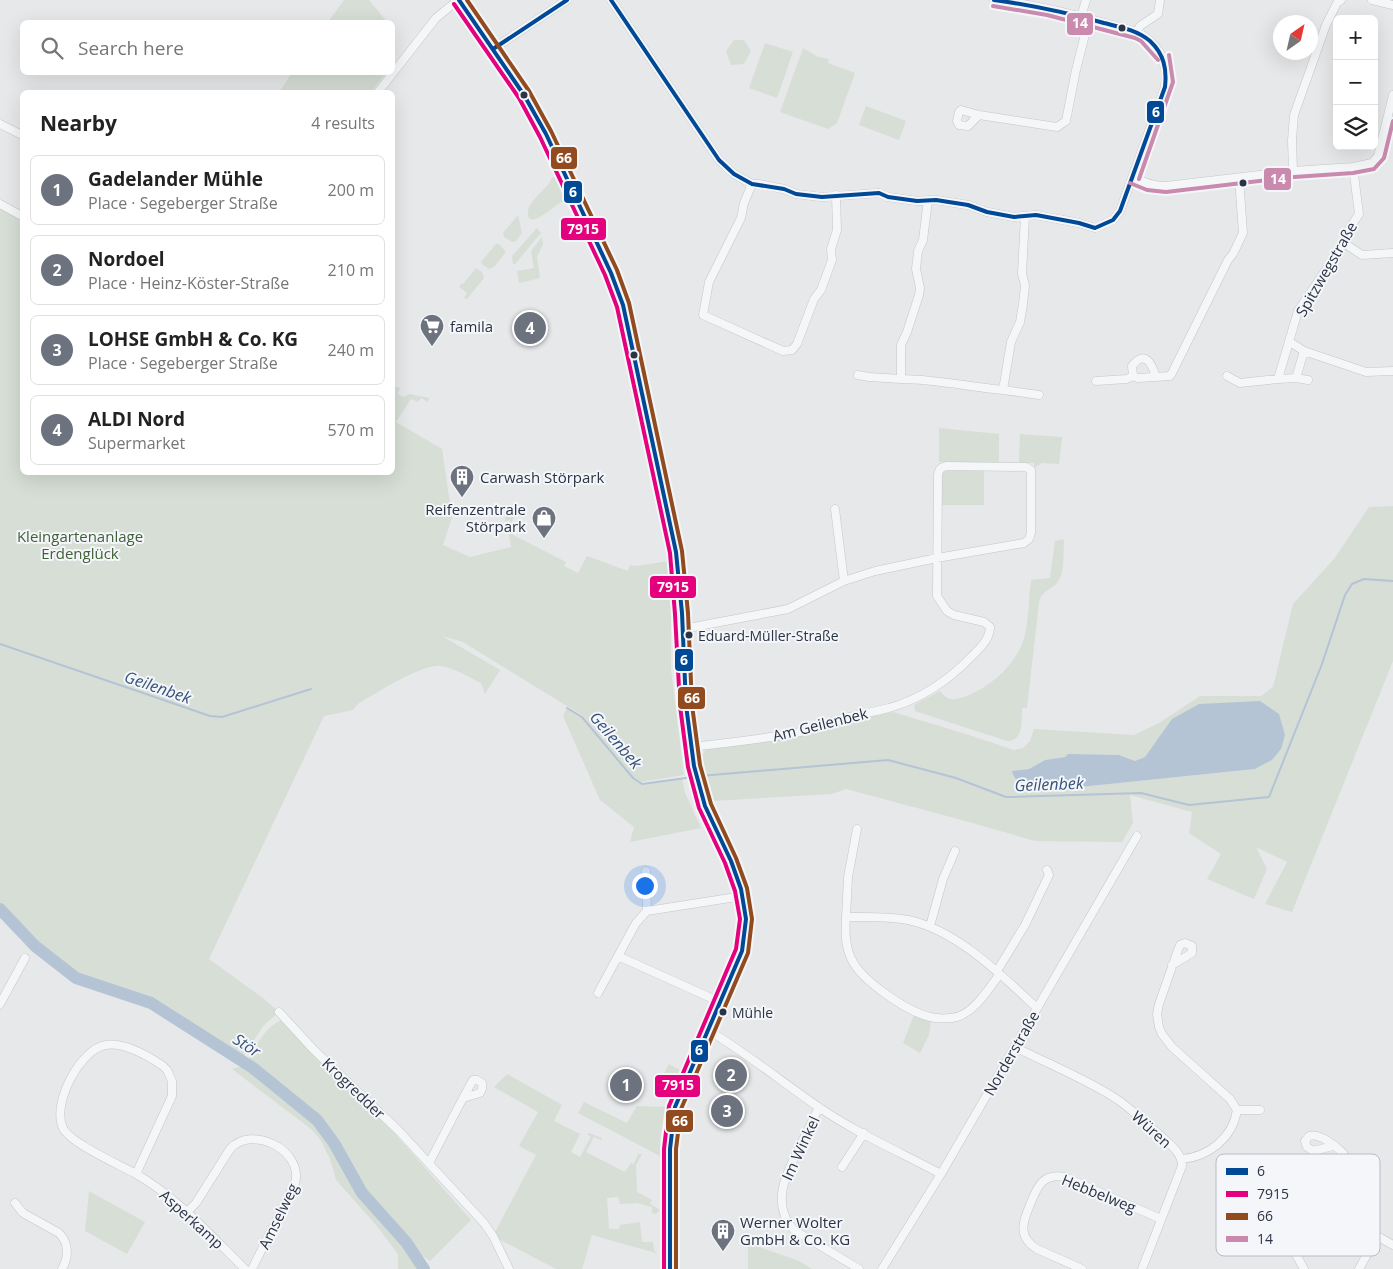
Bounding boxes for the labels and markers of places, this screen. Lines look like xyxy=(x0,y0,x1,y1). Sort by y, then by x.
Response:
unlabelled marker xyxy=(1117,23,1127,33)
unlabelled marker xyxy=(519,90,529,100)
unlabelled marker xyxy=(1238,178,1248,188)
pin: 4 xyxy=(514,309,546,347)
supermarket icon: famila xyxy=(419,313,445,347)
place label: famila xyxy=(450,316,493,336)
unlabelled marker xyxy=(629,350,639,360)
building icon: Carwash Störpark xyxy=(449,464,475,498)
place label: Carwash Störpark xyxy=(480,467,604,487)
place label: Reifenzentrale Störpark xyxy=(425,499,526,536)
shop icon: Reifenzentrale Störpark xyxy=(531,505,557,539)
place label: Eduard-Müller-Straße xyxy=(698,626,839,645)
marker: Eduard-Müller-Straße xyxy=(684,630,694,640)
place label: Mühle xyxy=(732,1003,773,1022)
marker: Mühle xyxy=(718,1007,728,1017)
pin: 2 xyxy=(715,1056,747,1094)
pin: 1 xyxy=(610,1066,642,1104)
pin: 3 xyxy=(711,1092,743,1130)
place label: Werner Wolter GmbH & Co. KG xyxy=(740,1212,850,1249)
building icon: Werner Wolter GmbH & Co. KG xyxy=(710,1218,736,1252)

